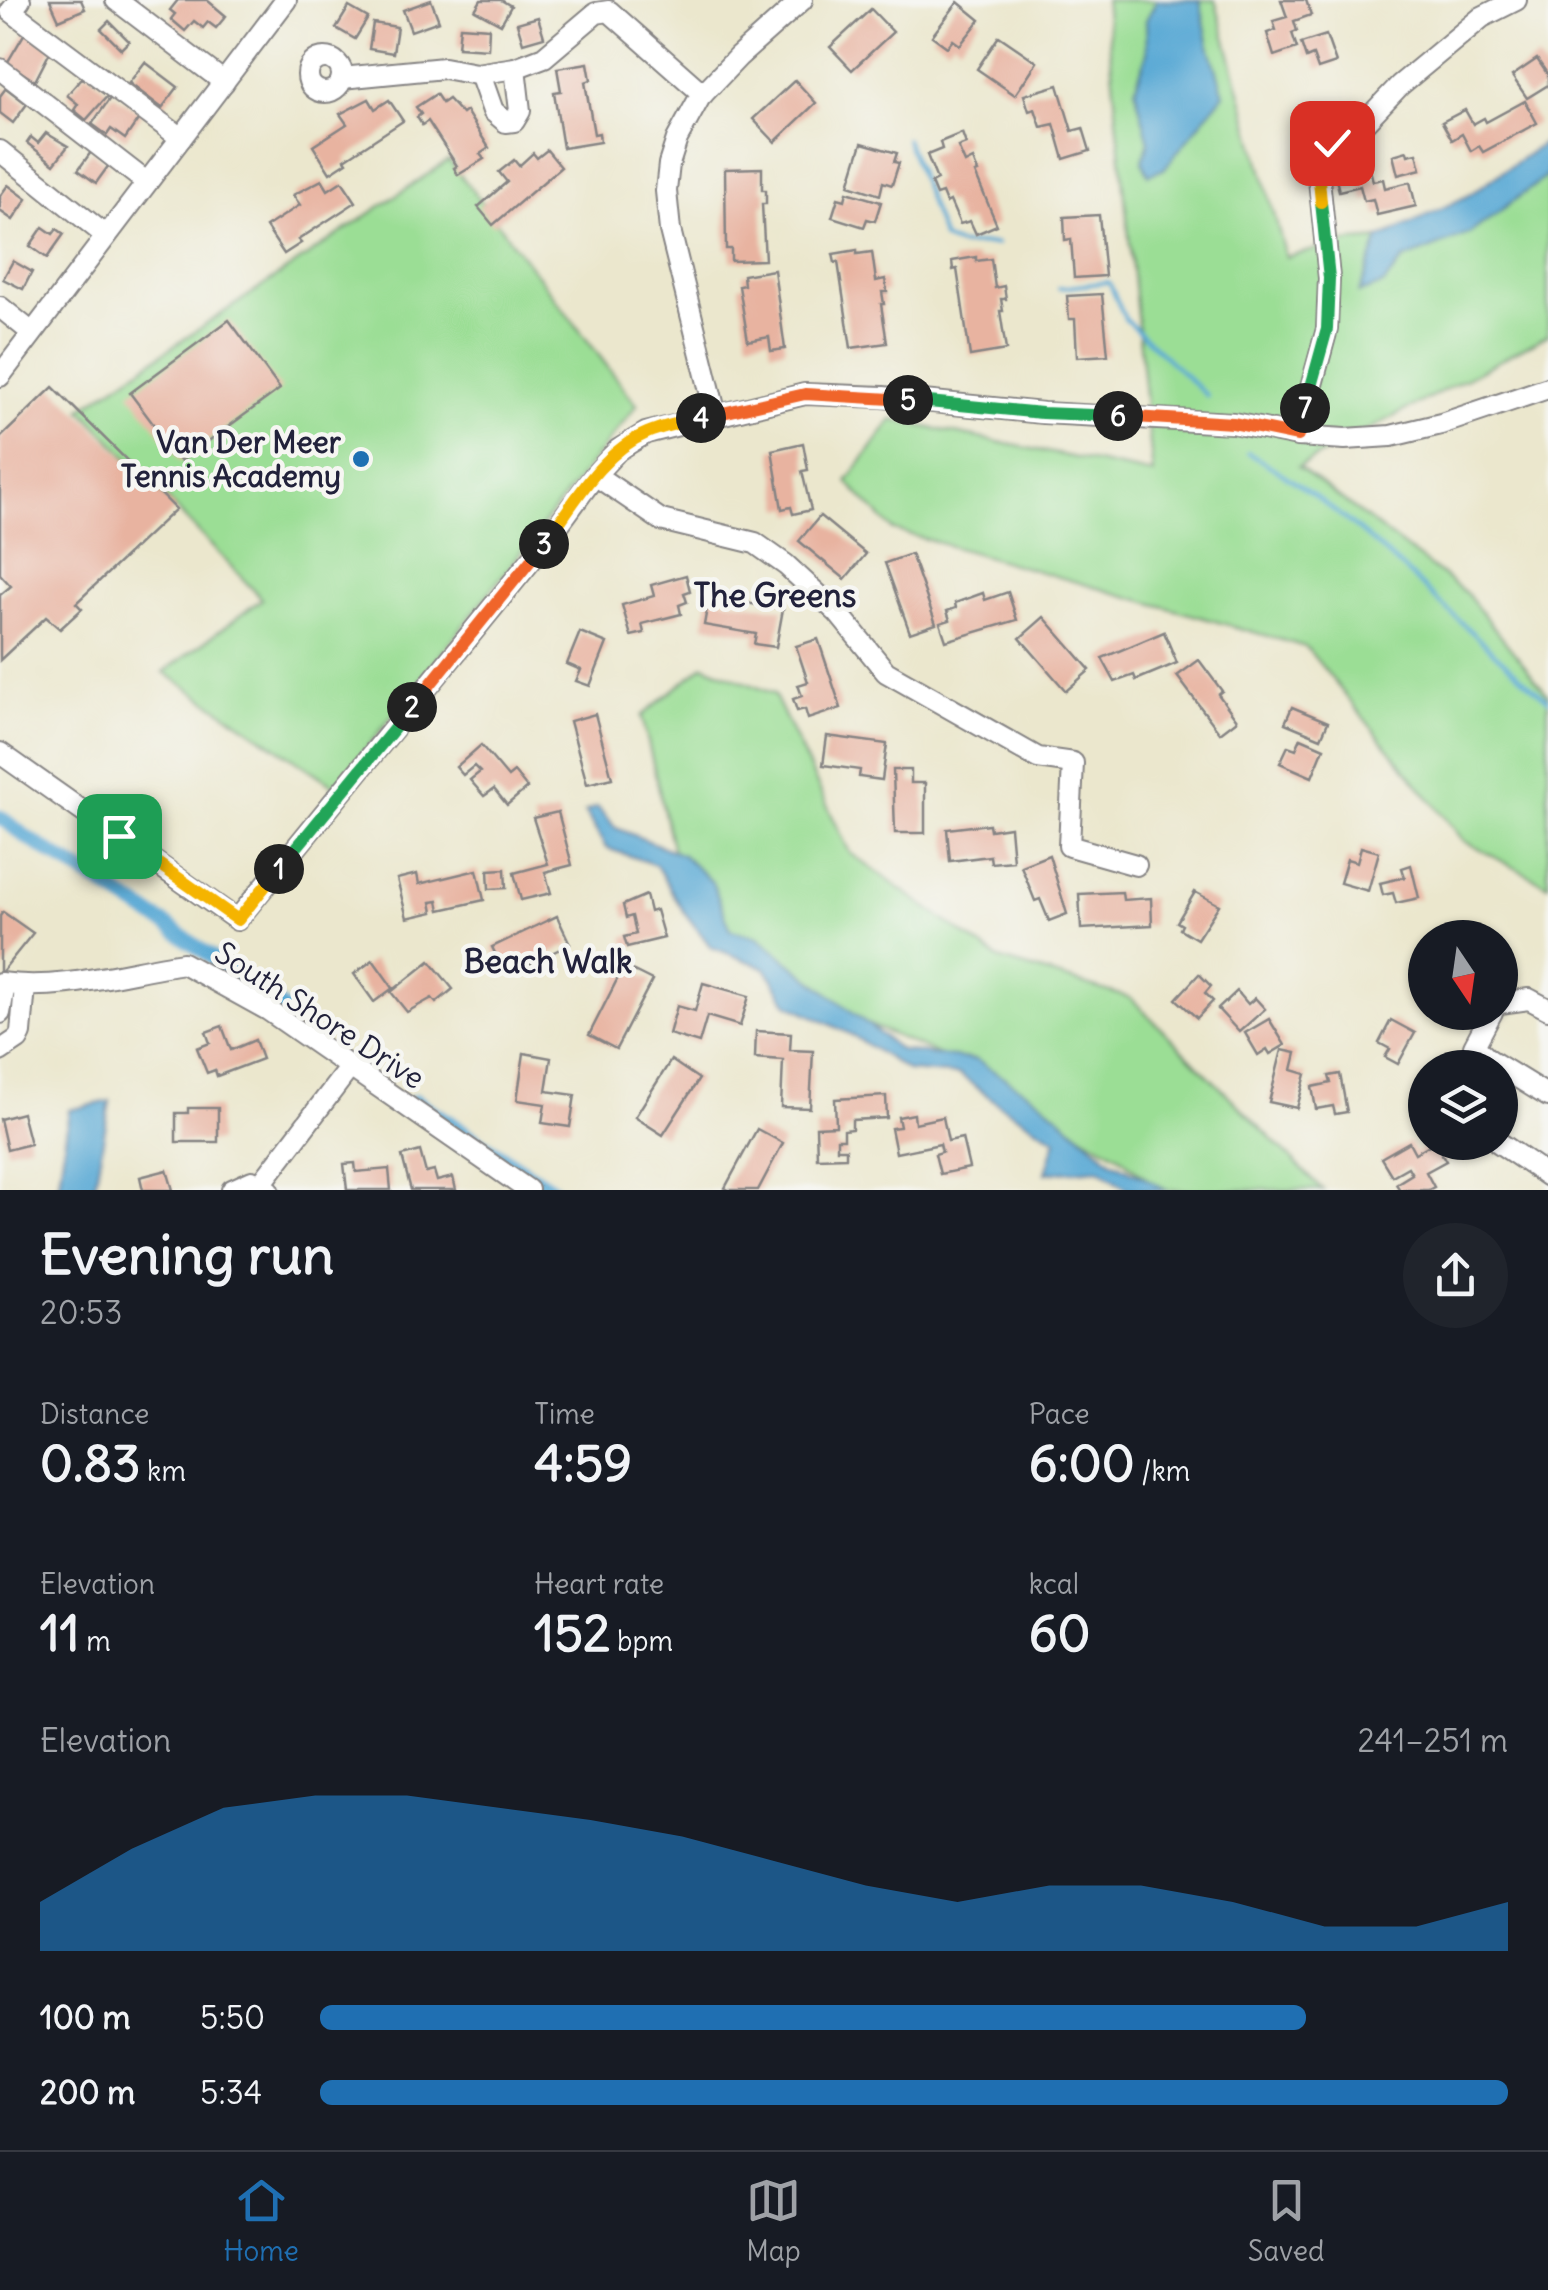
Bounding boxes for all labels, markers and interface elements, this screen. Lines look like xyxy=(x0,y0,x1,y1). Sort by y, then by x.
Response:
pin xyxy=(1290,101,1375,186)
icon: check xyxy=(1305,116,1360,171)
pin: 5 xyxy=(883,375,933,425)
text: 5 xyxy=(900,382,916,418)
pin: 7 xyxy=(1280,383,1330,433)
text: 7 xyxy=(1298,390,1312,426)
pin: 6 xyxy=(1093,391,1143,441)
pin: 4 xyxy=(676,393,726,443)
text: 6 xyxy=(1110,398,1126,434)
text: 4 xyxy=(693,400,709,436)
place label: Van Der Meer Tennis Academy xyxy=(121,423,342,495)
marker: Van Der Meer Tennis Academy xyxy=(350,448,372,470)
pin: 3 xyxy=(519,519,569,569)
text: 3 xyxy=(536,526,552,562)
district label: The Greens xyxy=(694,575,856,616)
pin: 2 xyxy=(387,682,437,732)
text: 2 xyxy=(404,689,420,725)
pin xyxy=(77,794,162,879)
icon: arrive xyxy=(92,809,147,864)
pin: 1 xyxy=(254,844,304,894)
text: 1 xyxy=(273,851,285,887)
north arrow xyxy=(1408,920,1518,1030)
map controls xyxy=(1408,920,1518,1160)
street label: South Shore Drive xyxy=(208,933,432,1097)
district label: Beach Walk xyxy=(464,941,632,982)
button: layers xyxy=(1408,1050,1518,1160)
text: Evening run xyxy=(40,1220,334,1289)
button: share xyxy=(1403,1223,1508,1328)
text: 20:53 xyxy=(40,1292,122,1333)
text: Distance xyxy=(40,1396,149,1432)
text: Time xyxy=(534,1396,595,1432)
text: Pace xyxy=(1029,1396,1090,1432)
text: 0.83 xyxy=(40,1432,140,1495)
text: 4:59 xyxy=(534,1432,632,1495)
text: 6:00 xyxy=(1029,1432,1135,1495)
text: km xyxy=(140,1453,186,1489)
text: /km xyxy=(1135,1453,1190,1489)
text: Elevation xyxy=(40,1566,155,1602)
text: Heart rate xyxy=(534,1566,664,1602)
text: kcal xyxy=(1029,1566,1079,1602)
text: 11 xyxy=(40,1602,80,1665)
text: 152 xyxy=(534,1602,610,1665)
text: 60 xyxy=(1029,1602,1090,1665)
text: m xyxy=(80,1623,111,1659)
text: bpm xyxy=(610,1623,673,1659)
text: Elevation xyxy=(40,1720,171,1761)
text: 241–251 m xyxy=(1358,1720,1508,1761)
text: 100 m xyxy=(40,1997,131,2038)
text: 5:50 xyxy=(200,1997,265,2038)
text: 200 m xyxy=(40,2072,135,2113)
text: 5:34 xyxy=(200,2072,262,2113)
tab: Home xyxy=(223,2173,299,2269)
tab: Map xyxy=(746,2173,801,2269)
tab: Saved xyxy=(1248,2173,1325,2269)

